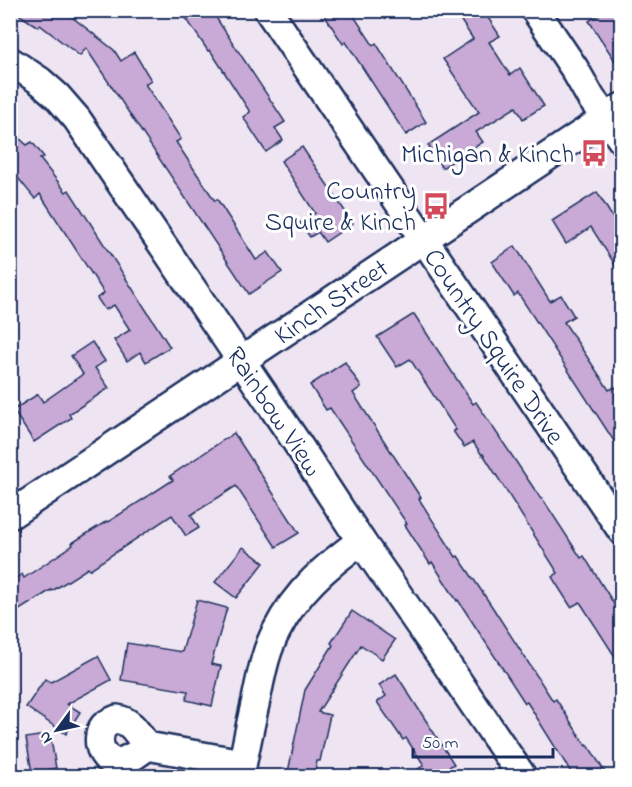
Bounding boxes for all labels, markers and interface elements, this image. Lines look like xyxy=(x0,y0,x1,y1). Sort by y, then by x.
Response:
place label: Michigan & Kinch xyxy=(401,136,574,175)
bus stop icon: Michigan & Kinch xyxy=(579,138,609,168)
place label: Country Squire & Kinch xyxy=(265,173,416,243)
bus stop icon: Country Squire & Kinch xyxy=(421,191,451,221)
street label: Country Squire Drive xyxy=(413,242,574,454)
street label: Kinch Street xyxy=(267,250,398,356)
street label: Rainbow View xyxy=(215,340,331,485)
north arrow xyxy=(27,700,87,760)
scale bar xyxy=(413,721,552,759)
text: N xyxy=(33,726,59,748)
text: 50 m xyxy=(422,731,459,757)

